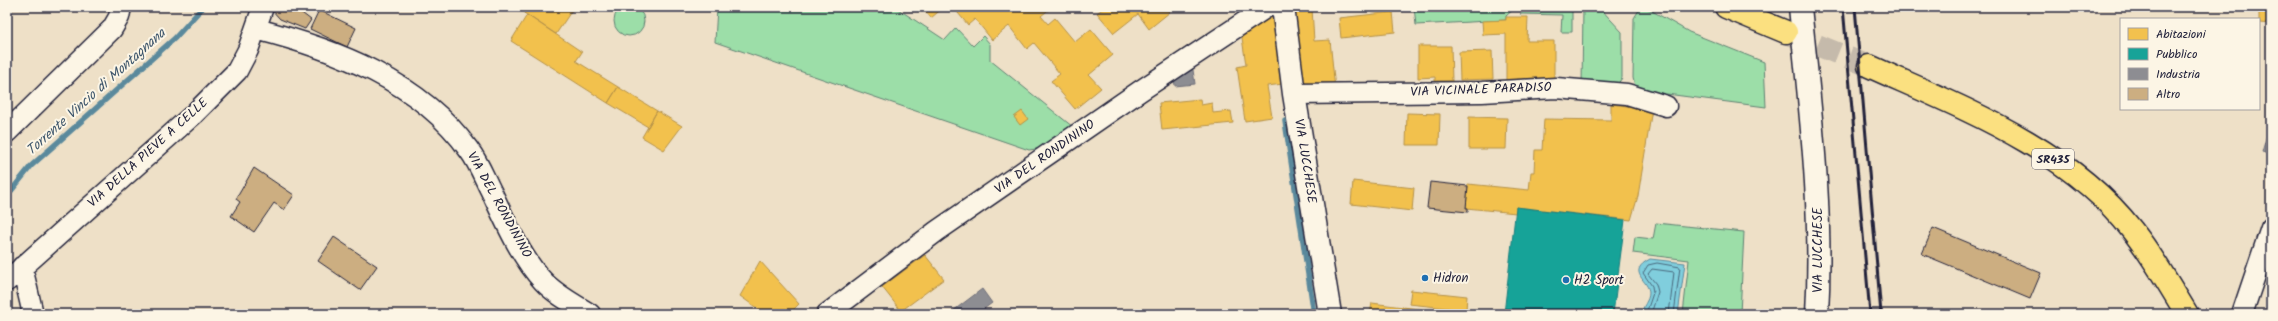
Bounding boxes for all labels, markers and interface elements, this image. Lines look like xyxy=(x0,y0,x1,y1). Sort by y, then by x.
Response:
legend xyxy=(2120,18,2260,110)
water label: Torrente Vincio di Montagnana xyxy=(21,22,172,161)
text: Abitazioni xyxy=(2156,25,2207,44)
text: Pubblico xyxy=(2156,45,2197,64)
text: Industria xyxy=(2156,65,2200,84)
street label: VIA VICINALE PARADISO xyxy=(1410,77,1552,103)
text: Altro xyxy=(2156,85,2180,104)
street label: VIA DELLA PIEVE A CELLE xyxy=(83,93,213,213)
street label: VIA DEL RONDININO xyxy=(990,114,1100,200)
street label: VIA LUCCHESE xyxy=(1288,117,1322,205)
street label: VIA DEL RONDININO xyxy=(461,148,537,262)
road number: SR435 xyxy=(2032,149,2074,169)
street label: VIA LUCCHESE xyxy=(1808,207,1829,293)
place label: Hidron xyxy=(1433,268,1468,289)
place label: H2 Sport xyxy=(1574,270,1625,291)
marker: Hidron xyxy=(1420,273,1430,283)
marker: H2 Sport xyxy=(1561,275,1571,285)

